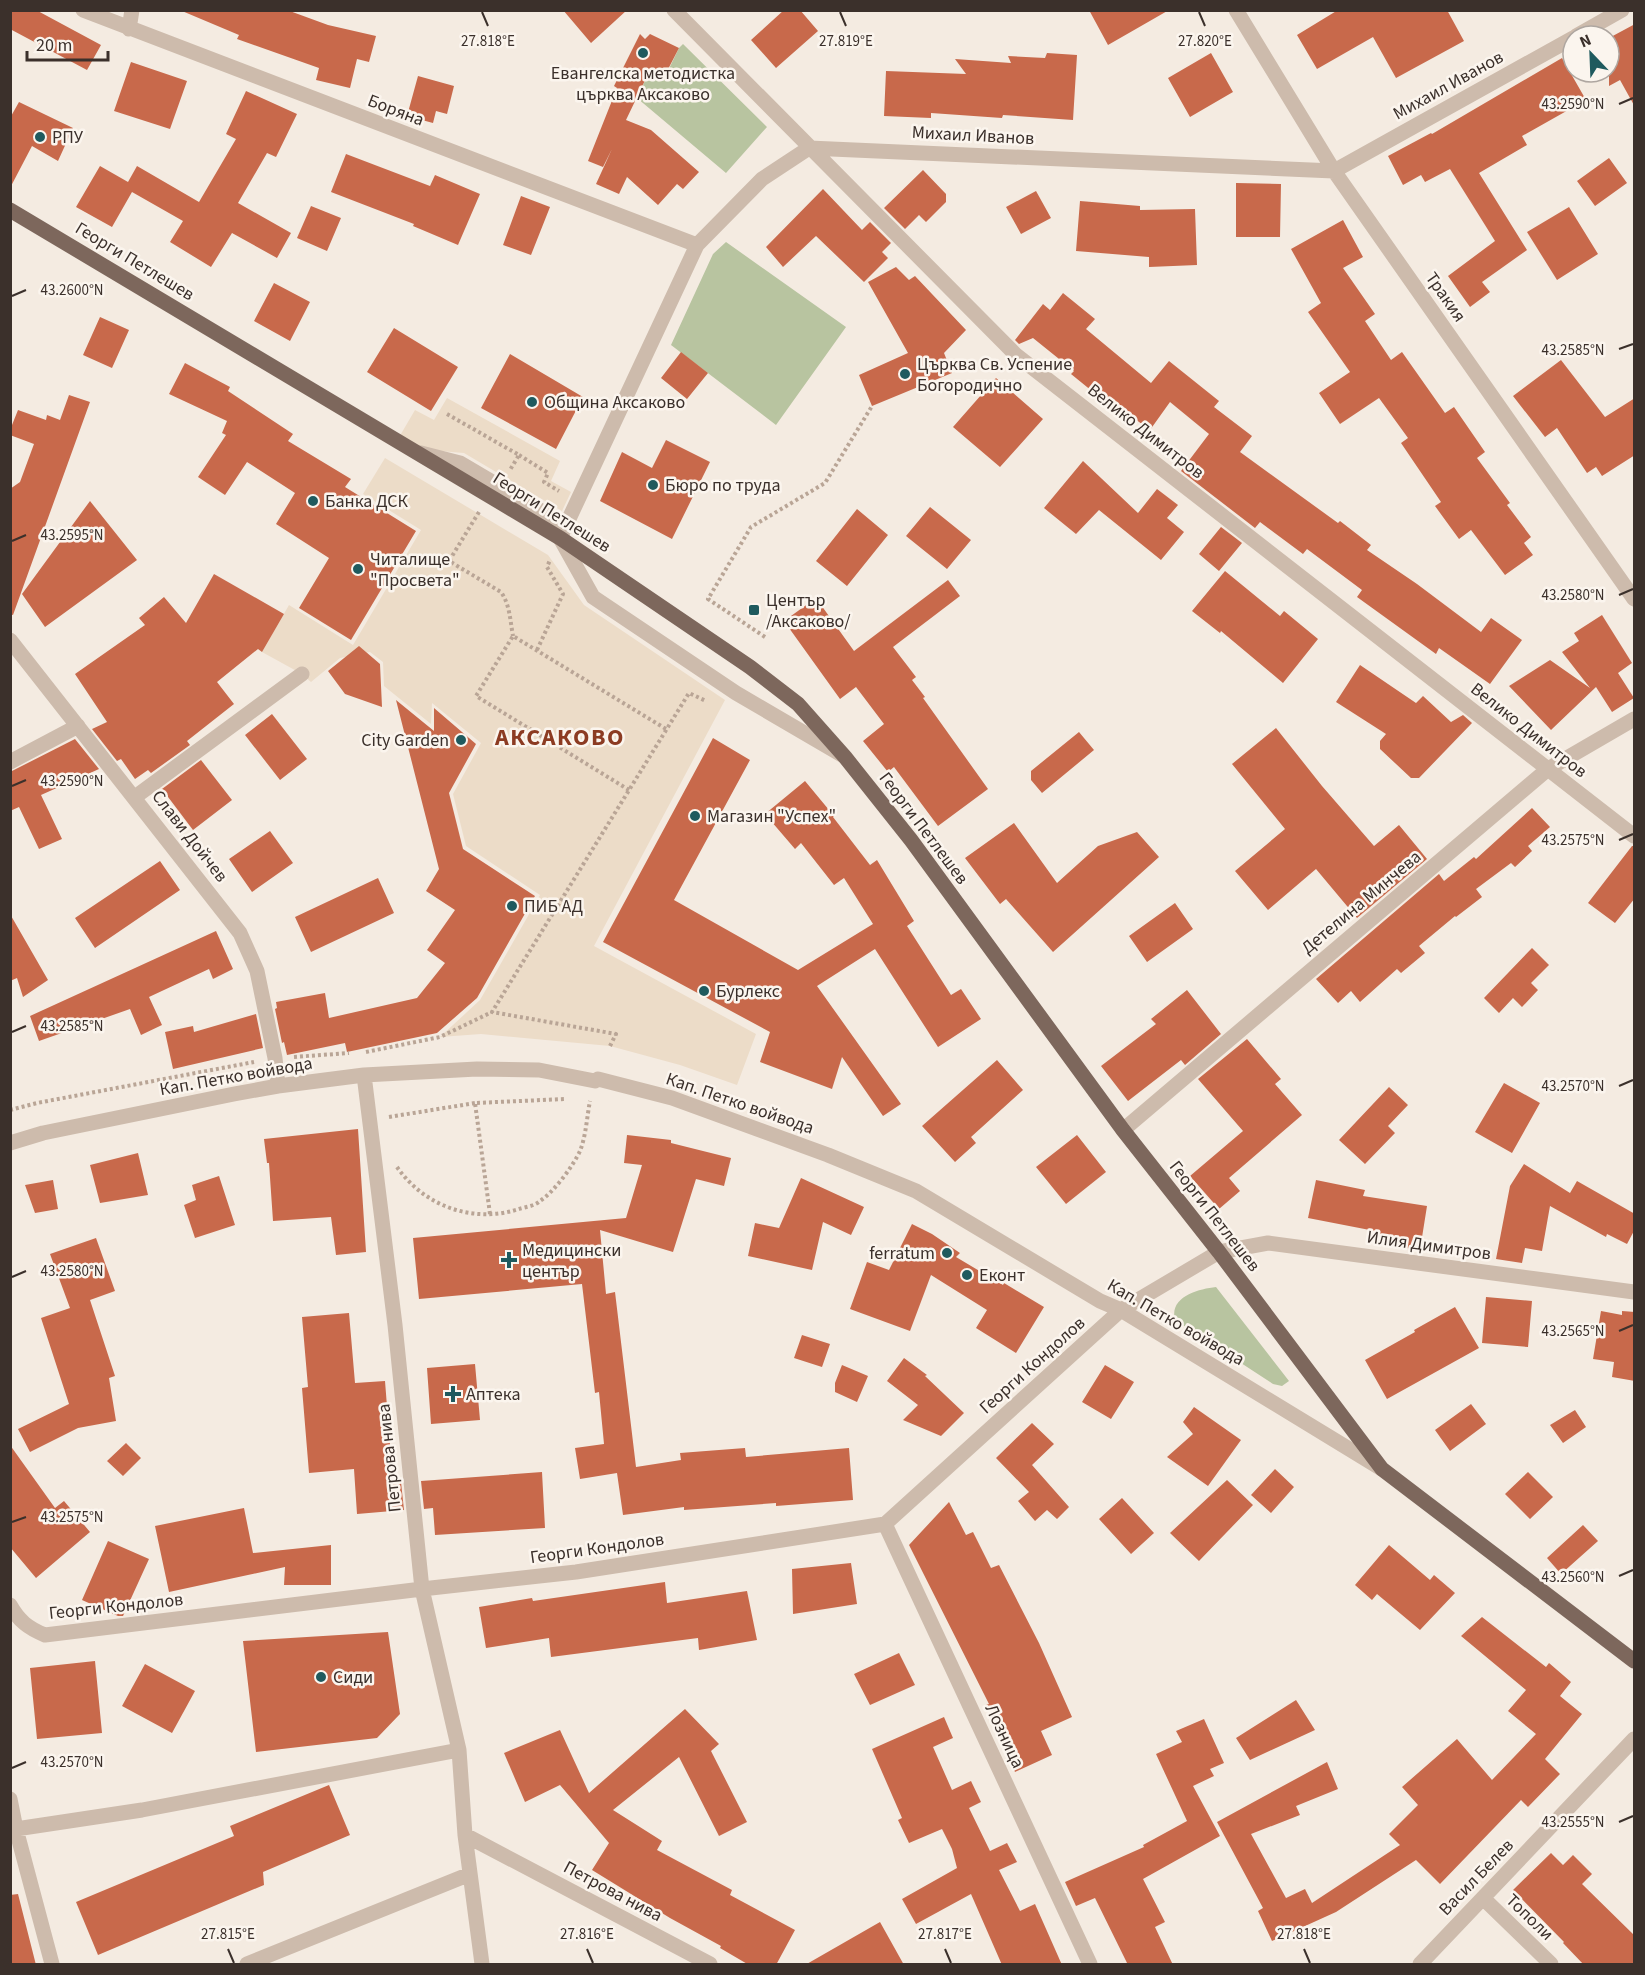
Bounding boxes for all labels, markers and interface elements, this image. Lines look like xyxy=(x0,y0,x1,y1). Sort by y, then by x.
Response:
scale bar xyxy=(27,24,108,62)
north arrow xyxy=(1561,24,1621,84)
text: N xyxy=(1576,29,1595,53)
text: 27.818°E xyxy=(461,31,515,52)
text: 27.819°E xyxy=(819,31,873,52)
text: 27.820°E xyxy=(1178,31,1232,52)
text: 20 m xyxy=(36,33,72,58)
street label: Михаил Иванов xyxy=(1389,45,1508,126)
marker: Евангелска методистка църква Аксаково xyxy=(636,46,650,60)
place label: Евангелска методистка църква Аксаково xyxy=(551,61,735,107)
street label: Боряна xyxy=(364,88,428,133)
text: 43.2590°N xyxy=(1541,94,1605,115)
street label: Михаил Иванов xyxy=(911,120,1035,151)
place label: РПУ xyxy=(52,125,84,150)
marker: РПУ xyxy=(33,130,47,144)
street label: Георги Петлешев xyxy=(70,216,199,307)
street label: Тракия xyxy=(1419,267,1472,327)
text: 43.2600°N xyxy=(40,280,104,301)
text: 43.2585°N xyxy=(1541,340,1605,361)
place label: Църква Св. Успение Богородично xyxy=(917,352,1072,398)
marker: Църква Св. Успение Богородично xyxy=(898,367,912,381)
street label: Велико Димитров xyxy=(1082,378,1209,485)
place label: Община Аксаково xyxy=(544,390,685,415)
marker: Община Аксаково xyxy=(525,395,539,409)
street label: Георги Петлешев xyxy=(488,466,616,559)
place label: Бюро по труда xyxy=(665,473,781,498)
marker: Бюро по труда xyxy=(646,478,660,492)
place label: Банка ДСК xyxy=(325,489,409,514)
marker: Банка ДСК xyxy=(306,494,320,508)
text: 43.2595°N xyxy=(40,525,104,546)
place label: Читалище "Просвета" xyxy=(370,547,460,593)
marker: Читалище "Просвета" xyxy=(351,562,365,576)
text: 43.2580°N xyxy=(1541,585,1605,606)
place label: Център /Аксаково/ xyxy=(766,588,851,634)
marker: Център /Аксаково/ xyxy=(747,603,761,617)
street label: Велико Димитров xyxy=(1465,677,1592,784)
district label: АКСАКОВО xyxy=(494,720,625,755)
place label: City Garden xyxy=(361,728,449,753)
marker: City Garden xyxy=(454,733,468,747)
street label: Георги Петлешев xyxy=(873,767,974,890)
text: 43.2590°N xyxy=(40,771,104,792)
street label: Слави Дойчев xyxy=(146,785,234,888)
place label: Магазин "Успех" xyxy=(707,804,836,829)
marker: Магазин "Успех" xyxy=(688,809,702,823)
text: 43.2575°N xyxy=(1541,830,1605,851)
street label: Детелина Минчева xyxy=(1296,845,1427,960)
place label: ПИБ АД xyxy=(524,894,583,919)
marker: ПИБ АД xyxy=(505,899,519,913)
place label: Бурлекс xyxy=(716,979,780,1004)
marker: Бурлекс xyxy=(697,984,711,998)
text: 43.2585°N xyxy=(40,1016,104,1037)
street label: Кап. Петко войвода xyxy=(158,1051,314,1102)
street label: Кап. Петко войвода xyxy=(663,1066,817,1140)
text: 43.2570°N xyxy=(1541,1076,1605,1097)
street label: Георги Петлешев xyxy=(1163,1155,1266,1277)
street label: Илия Димитров xyxy=(1365,1224,1493,1267)
place label: Медицински център xyxy=(522,1238,621,1284)
place label: ferratum xyxy=(869,1241,935,1266)
marker: ferratum xyxy=(940,1246,954,1260)
marker: Медицински център xyxy=(500,1251,518,1269)
text: 43.2580°N xyxy=(40,1261,104,1282)
place label: Еконт xyxy=(979,1263,1025,1288)
marker: Еконт xyxy=(960,1268,974,1282)
street label: Кап. Петко войвода xyxy=(1102,1273,1249,1372)
street label: Георги Кондолов xyxy=(974,1311,1091,1420)
text: 43.2565°N xyxy=(1541,1321,1605,1342)
place label: Аптека xyxy=(466,1382,521,1407)
marker: Аптека xyxy=(444,1385,462,1403)
street label: Петрова нива xyxy=(371,1403,408,1513)
text: 43.2575°N xyxy=(40,1507,104,1528)
street label: Георги Кондолов xyxy=(529,1527,666,1570)
text: 43.2560°N xyxy=(1541,1567,1605,1588)
street label: Георги Кондолов xyxy=(48,1587,184,1626)
place label: Сиди xyxy=(333,1665,373,1690)
marker: Сиди xyxy=(314,1670,328,1684)
street label: Лозница xyxy=(979,1700,1030,1773)
text: 43.2570°N xyxy=(40,1752,104,1773)
text: 43.2555°N xyxy=(1541,1812,1605,1833)
street label: Васил Белев xyxy=(1433,1833,1519,1921)
street label: Петрова нива xyxy=(559,1855,667,1928)
street label: Тополи xyxy=(1500,1888,1559,1946)
text: 27.815°E xyxy=(201,1924,255,1945)
text: 27.816°E xyxy=(560,1924,614,1945)
text: 27.817°E xyxy=(918,1924,972,1945)
text: 27.818°E xyxy=(1277,1924,1331,1945)

